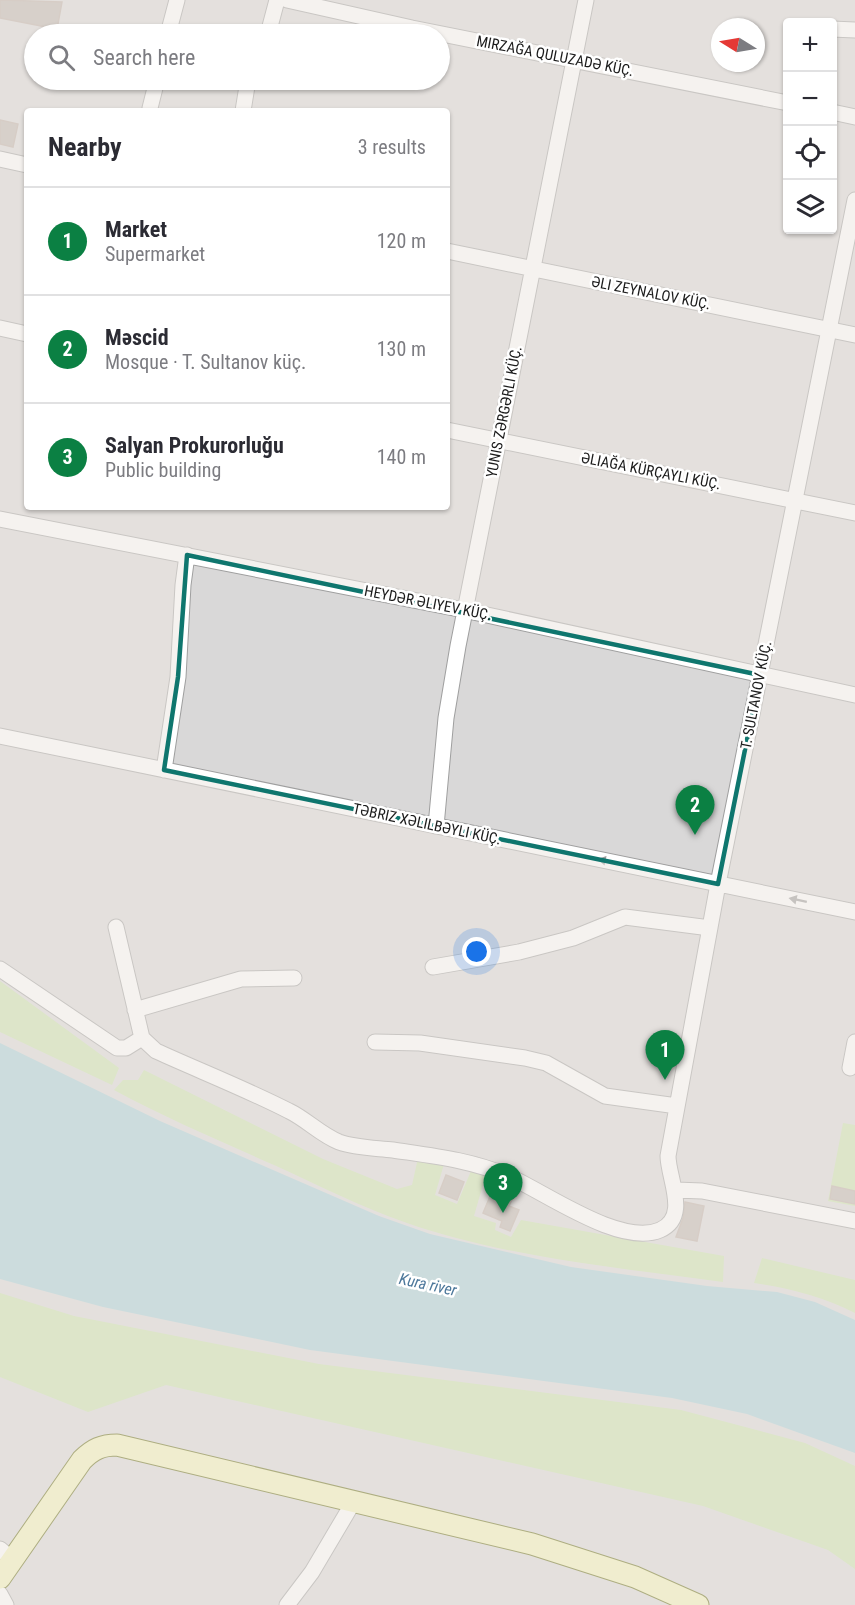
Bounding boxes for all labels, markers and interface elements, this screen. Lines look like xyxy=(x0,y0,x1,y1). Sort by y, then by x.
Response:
north arrow xyxy=(711,18,765,72)
map controls xyxy=(783,18,837,234)
button: + xyxy=(783,18,837,72)
search box xyxy=(24,24,450,90)
street label: MIRZAĞA QULUZADƏ KÜÇ. xyxy=(475,32,635,80)
icon: search xyxy=(45,41,78,74)
text: Search here xyxy=(93,45,195,70)
button: − xyxy=(783,72,837,126)
button: locate xyxy=(783,126,837,180)
text: Nearby xyxy=(48,132,122,162)
text: 3 results xyxy=(358,135,426,159)
button: layers xyxy=(783,180,837,234)
text: Market xyxy=(105,217,167,242)
text: 1 xyxy=(62,229,73,253)
text: 120 m xyxy=(377,229,426,253)
text: Supermarket xyxy=(105,242,205,266)
street label: ƏLI ZEYNALOV KÜÇ. xyxy=(590,273,712,313)
text: Məscid xyxy=(105,325,169,350)
text: 2 xyxy=(62,337,73,361)
text: 130 m xyxy=(377,337,426,361)
street label: YUNIS ZƏRGƏRLI KÜÇ. xyxy=(482,345,526,479)
text: Mosque · T. Sultanov küç. xyxy=(105,350,306,374)
text: Salyan Prokurorluğu xyxy=(105,433,284,458)
text: 3 xyxy=(62,445,73,469)
text: 140 m xyxy=(377,445,426,469)
street label: ƏLIAĞA KÜRÇAYLI KÜÇ. xyxy=(580,449,722,493)
text: Public building xyxy=(105,458,221,482)
street label: HEYDƏR ƏLIYEV KÜÇ. xyxy=(363,582,493,624)
street label: T. SULTANOV KÜÇ. xyxy=(737,639,775,751)
pin: 2 xyxy=(676,786,714,835)
street label: TƏBRIZ XƏLILBƏYLI KÜÇ. xyxy=(351,799,503,849)
one-way arrow xyxy=(597,856,616,865)
one-way arrow xyxy=(788,895,807,904)
your location xyxy=(462,937,491,966)
pin: 1 xyxy=(646,1030,684,1080)
pin: 3 xyxy=(484,1164,522,1213)
water label: Kura river xyxy=(398,1269,460,1300)

